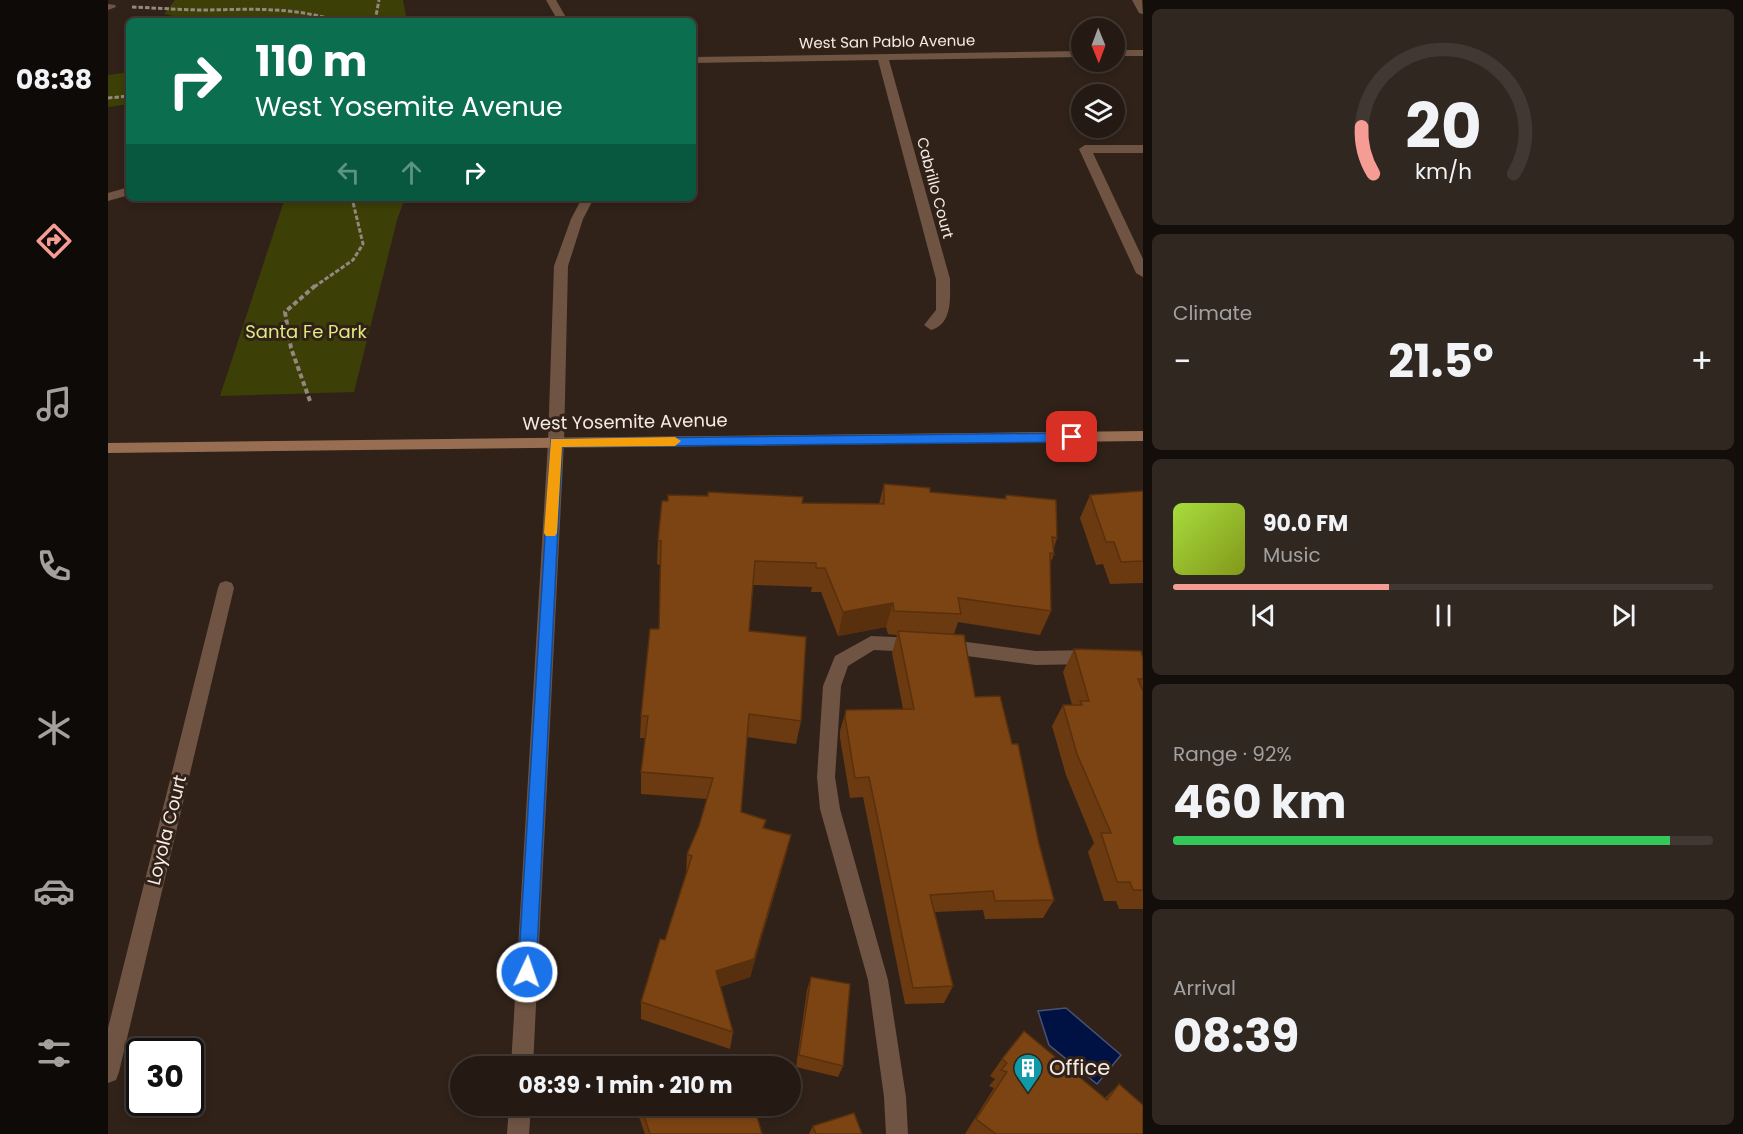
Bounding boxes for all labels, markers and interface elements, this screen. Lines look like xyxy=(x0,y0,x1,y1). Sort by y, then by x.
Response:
north arrow xyxy=(1071,18,1125,72)
map controls xyxy=(1071,18,1125,138)
street label: West San Pablo Avenue xyxy=(799,29,975,54)
text: 110 m xyxy=(255,32,367,91)
icon: right xyxy=(156,42,234,120)
text: 08:38 xyxy=(16,61,92,98)
text: 20 xyxy=(1405,82,1481,170)
button: layers xyxy=(1071,84,1125,138)
text: West Yosemite Avenue xyxy=(255,88,563,125)
street label: Cabrillo Court xyxy=(912,135,959,241)
icon: left xyxy=(332,156,365,189)
icon: ahead xyxy=(395,156,428,189)
icon: right xyxy=(458,156,491,189)
text: km/h xyxy=(1414,156,1472,187)
icon: directions xyxy=(33,220,75,262)
text: Climate xyxy=(1173,299,1252,327)
park label: Santa Fe Park xyxy=(245,319,367,344)
text: 21.5° xyxy=(1388,330,1494,393)
text: − xyxy=(1173,338,1191,385)
text: + xyxy=(1690,338,1713,385)
icon: music xyxy=(33,383,75,425)
street label: West Yosemite Avenue xyxy=(522,407,728,436)
pin xyxy=(1046,411,1097,462)
icon: arrive xyxy=(1055,420,1088,453)
text: 90.0 FM xyxy=(1263,508,1348,539)
text: Music xyxy=(1263,541,1321,569)
icon: phone xyxy=(33,545,75,587)
icon: previous xyxy=(1247,599,1280,632)
icon: pause xyxy=(1427,599,1460,632)
icon: next xyxy=(1607,599,1640,632)
icon: climate xyxy=(33,707,75,749)
text: Range · 92% xyxy=(1173,740,1292,768)
text: 460 km xyxy=(1173,771,1346,834)
street label: Loyola Court xyxy=(141,772,192,888)
icon: car xyxy=(33,870,75,912)
position arrow xyxy=(495,940,559,1004)
text: Arrival xyxy=(1173,974,1236,1002)
text: 08:39 xyxy=(1173,1005,1299,1068)
icon: filters xyxy=(33,1032,75,1074)
speed limit sign: 30 xyxy=(126,1038,204,1116)
building icon: Office xyxy=(1012,1052,1044,1094)
place label: Office xyxy=(1049,1053,1110,1082)
text: 08:39 · 1 min · 210 m xyxy=(518,1070,733,1101)

